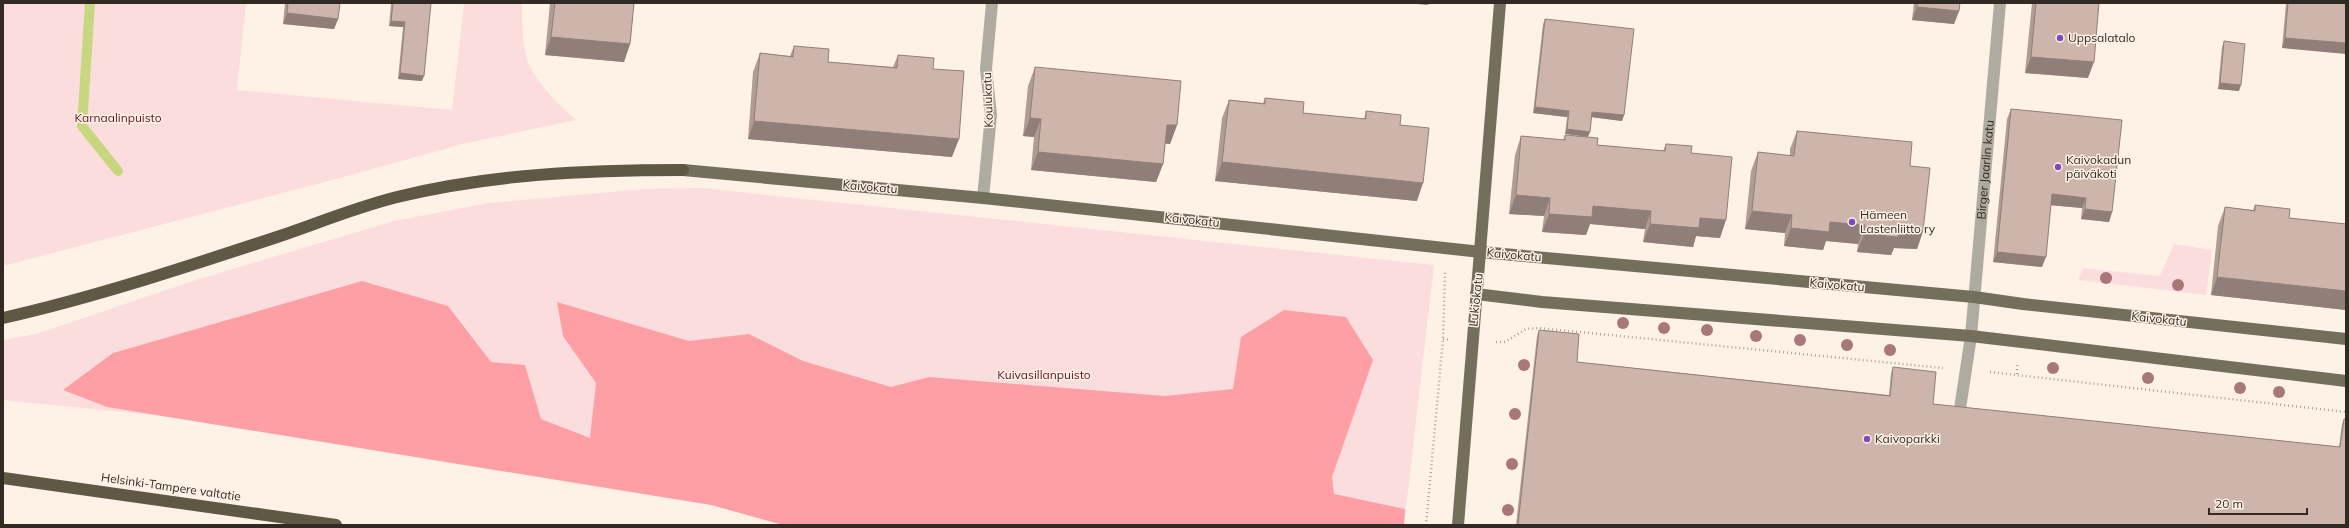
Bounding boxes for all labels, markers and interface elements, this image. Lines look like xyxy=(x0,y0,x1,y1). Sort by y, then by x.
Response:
place label: Uppsalatalo xyxy=(2068,30,2136,45)
marker: Uppsalatalo xyxy=(2055,33,2065,43)
street label: Koulukatu xyxy=(979,72,996,128)
park label: Karnaalinpuisto xyxy=(74,110,162,125)
street label: Birger Jaarlin katu xyxy=(1973,119,1997,220)
place label: Kaivokadun päiväkoti xyxy=(2066,152,2131,181)
marker: Kaivokadun päiväkoti xyxy=(2053,162,2063,172)
street label: Kaivokatu xyxy=(842,177,898,196)
place label: Hämeen Lastenliitto ry xyxy=(1860,207,1936,236)
street label: Kaivokatu xyxy=(1164,209,1220,230)
marker: Hämeen Lastenliitto ry xyxy=(1847,217,1857,227)
street label: Kaivokatu xyxy=(1486,245,1542,264)
street label: Lukiokatu xyxy=(1465,272,1486,327)
street label: Kaivokatu xyxy=(1809,275,1865,294)
street label: Kaivokatu xyxy=(2131,308,2187,329)
park label: Kuivasillanpuisto xyxy=(997,367,1091,382)
place label: Kaivoparkki xyxy=(1875,431,1940,446)
marker: Kaivoparkki xyxy=(1862,434,1872,444)
street label: Helsinki-Tampere valtatie xyxy=(100,469,242,504)
scale bar xyxy=(2209,490,2307,516)
text: 20 m xyxy=(2215,496,2243,511)

